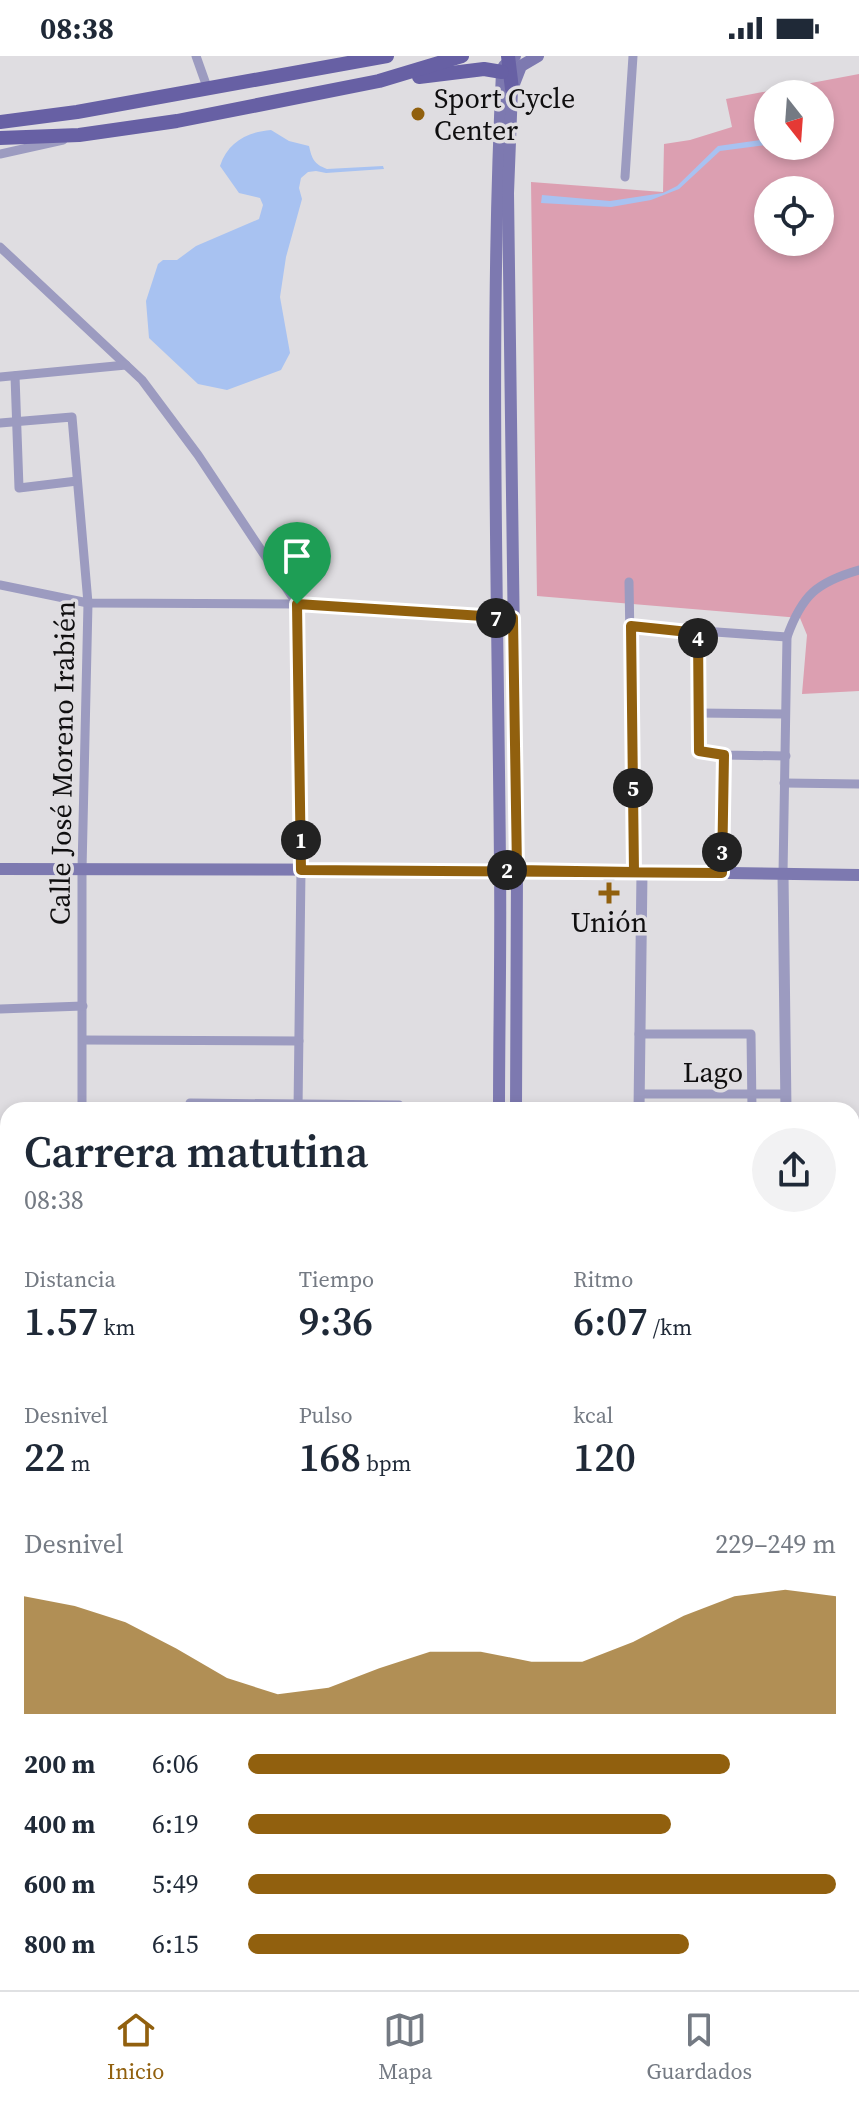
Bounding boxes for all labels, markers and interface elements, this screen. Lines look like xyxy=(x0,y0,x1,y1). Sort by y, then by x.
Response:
text: 08:38 xyxy=(40,8,114,49)
place label: Sport Cycle Center xyxy=(434,79,575,149)
north arrow xyxy=(754,80,834,160)
map controls xyxy=(754,80,834,256)
marker: Sport Cycle Center xyxy=(409,105,427,123)
button: locate xyxy=(754,176,834,256)
pin xyxy=(263,522,331,604)
icon: arrive xyxy=(275,534,319,578)
pin: 7 xyxy=(476,598,516,638)
street label: Calle José Moreno Irabién xyxy=(40,600,84,925)
text: 7 xyxy=(490,603,502,633)
pin: 4 xyxy=(678,618,718,658)
text: 4 xyxy=(692,623,704,653)
pin: 5 xyxy=(613,768,653,808)
text: 5 xyxy=(627,773,639,803)
pin: 1 xyxy=(281,820,321,860)
text: 1 xyxy=(295,825,307,855)
pin: 3 xyxy=(702,832,742,872)
text: 3 xyxy=(716,837,728,867)
pin: 2 xyxy=(487,850,527,890)
text: 2 xyxy=(501,855,513,885)
marker: Unión xyxy=(600,884,618,902)
place label: Unión xyxy=(570,903,648,941)
street label: Lago xyxy=(683,1053,743,1091)
text: Carrera matutina xyxy=(24,1121,368,1182)
button: share xyxy=(752,1128,836,1212)
text: 08:38 xyxy=(24,1182,84,1218)
text: Distancia xyxy=(24,1264,116,1294)
text: Tiempo xyxy=(299,1264,374,1294)
text: Ritmo xyxy=(573,1264,633,1294)
text: 1.57 xyxy=(24,1294,98,1348)
text: 9:36 xyxy=(299,1294,373,1348)
text: 6:07 xyxy=(573,1294,648,1348)
text: km xyxy=(98,1312,135,1342)
text: /km xyxy=(648,1312,692,1342)
text: Desnivel xyxy=(24,1400,108,1430)
text: Pulso xyxy=(299,1400,353,1430)
text: kcal xyxy=(573,1400,613,1430)
text: 22 xyxy=(24,1430,66,1484)
text: 168 xyxy=(299,1430,361,1484)
text: 120 xyxy=(573,1430,636,1484)
text: m xyxy=(66,1448,91,1478)
text: bpm xyxy=(361,1448,411,1478)
text: Desnivel xyxy=(24,1526,123,1562)
text: 229–249 m xyxy=(715,1526,836,1562)
text: 200 m xyxy=(24,1746,95,1782)
text: 6:06 xyxy=(152,1746,199,1782)
text: 400 m xyxy=(24,1806,95,1842)
text: 6:19 xyxy=(152,1806,199,1842)
text: 600 m xyxy=(24,1866,95,1902)
text: 5:49 xyxy=(152,1866,199,1902)
text: 800 m xyxy=(24,1926,95,1962)
text: 6:15 xyxy=(152,1926,199,1962)
tab: Inicio xyxy=(107,2008,164,2086)
tab: Mapa xyxy=(378,2008,433,2086)
tab: Guardados xyxy=(646,2008,752,2086)

